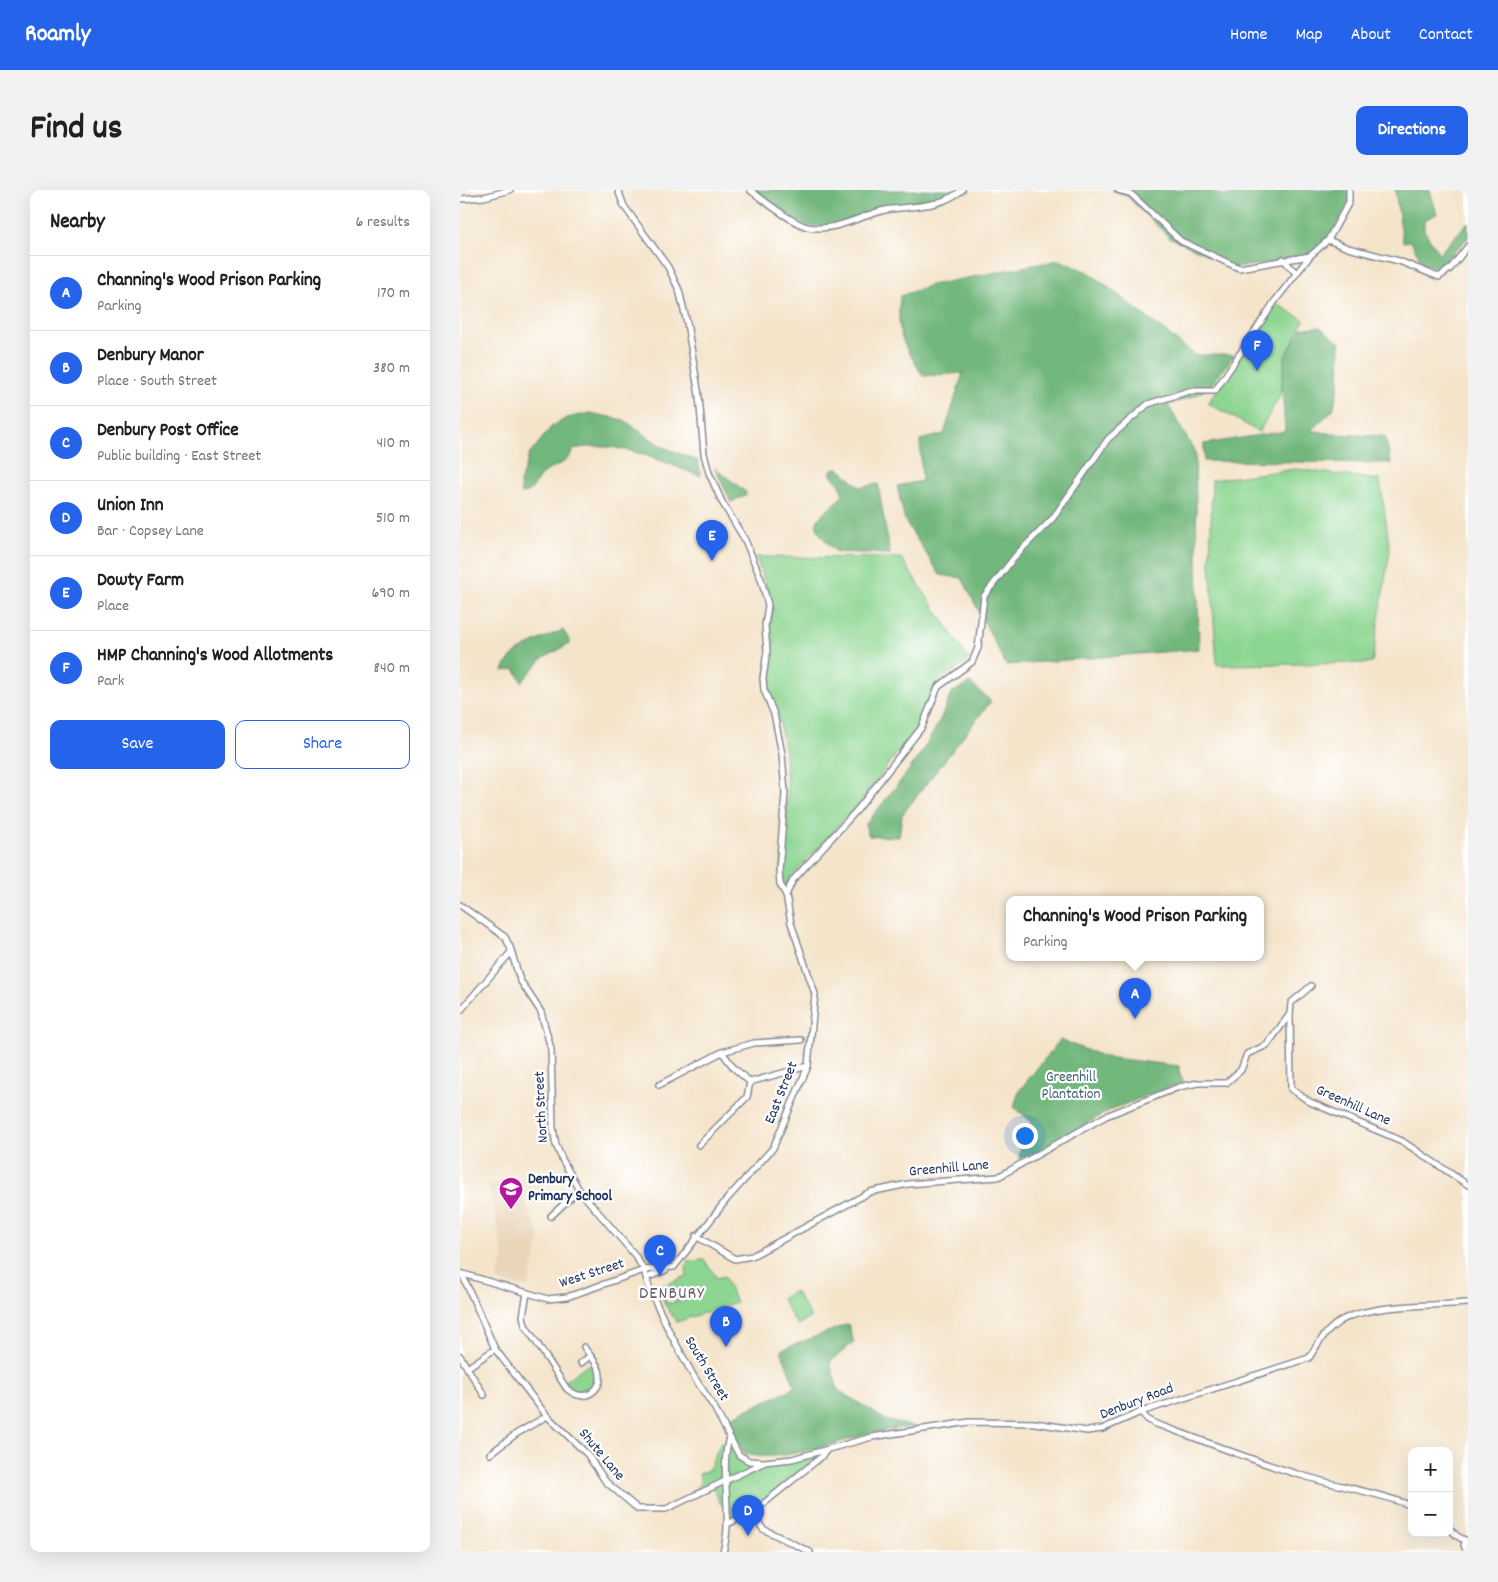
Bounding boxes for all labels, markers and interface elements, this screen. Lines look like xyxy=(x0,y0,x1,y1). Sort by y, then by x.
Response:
text: Roamly xyxy=(25,18,91,52)
text: Home xyxy=(1230,23,1267,48)
text: Map xyxy=(1295,23,1323,48)
text: About xyxy=(1351,23,1391,48)
text: Contact xyxy=(1419,23,1473,48)
text: Find us xyxy=(30,105,122,155)
button: Directions xyxy=(1356,106,1468,155)
text: Nearby xyxy=(50,208,105,238)
text: 6 results xyxy=(355,211,410,234)
text: Channing's Wood Prison Parking xyxy=(97,268,321,295)
text: A xyxy=(62,282,70,305)
text: 170 m xyxy=(377,282,410,305)
text: Parking xyxy=(97,295,142,318)
pin: F xyxy=(1241,330,1273,371)
text: Denbury Manor xyxy=(97,343,204,370)
text: B xyxy=(62,357,70,380)
text: 380 m xyxy=(373,357,410,380)
text: Place · South Street xyxy=(97,370,217,393)
text: Denbury Post Office xyxy=(97,418,239,445)
text: C xyxy=(62,432,70,455)
text: 410 m xyxy=(376,432,410,455)
text: Public building · East Street xyxy=(97,445,261,468)
text: Union Inn xyxy=(97,493,163,520)
text: D xyxy=(62,507,70,530)
text: 510 m xyxy=(376,507,410,530)
text: Bar · Copsey Lane xyxy=(97,520,204,543)
pin: E xyxy=(696,520,728,561)
text: Dowty Farm xyxy=(97,568,184,595)
text: E xyxy=(62,582,70,605)
text: 690 m xyxy=(371,582,410,605)
text: Place xyxy=(97,595,129,618)
text: HMP Channing's Wood Allotments xyxy=(97,643,333,670)
text: F xyxy=(62,657,70,680)
text: 840 m xyxy=(374,657,410,680)
text: Park xyxy=(97,670,124,693)
button: Save xyxy=(50,720,225,769)
button: Share xyxy=(235,720,410,769)
popup xyxy=(1006,896,1264,961)
text: Channing's Wood Prison Parking xyxy=(1023,904,1247,931)
text: Parking xyxy=(1023,931,1068,954)
pin: A xyxy=(1119,978,1151,1019)
street label: East Street xyxy=(760,1058,805,1128)
park label: Greenhill Plantation xyxy=(1042,1067,1100,1106)
street label: North Street xyxy=(529,1070,555,1144)
street label: Greenhill Lane xyxy=(1312,1080,1394,1133)
your location xyxy=(1012,1123,1038,1149)
street label: Greenhill Lane xyxy=(908,1155,990,1183)
place label: Denbury Primary School xyxy=(528,1169,612,1208)
school or university icon: Denbury Primary School xyxy=(498,1176,524,1210)
pin: C xyxy=(644,1235,676,1276)
street label: West Street xyxy=(557,1253,628,1295)
district label: DENBURY xyxy=(639,1282,705,1307)
pin: B xyxy=(710,1306,742,1347)
street label: South Street xyxy=(678,1332,734,1406)
street label: Denbury Road xyxy=(1097,1378,1177,1426)
street label: Shute Lane xyxy=(573,1424,630,1486)
map controls xyxy=(1408,1447,1453,1537)
button: + xyxy=(1408,1447,1453,1492)
button: − xyxy=(1408,1492,1453,1537)
pin: D xyxy=(732,1495,764,1536)

